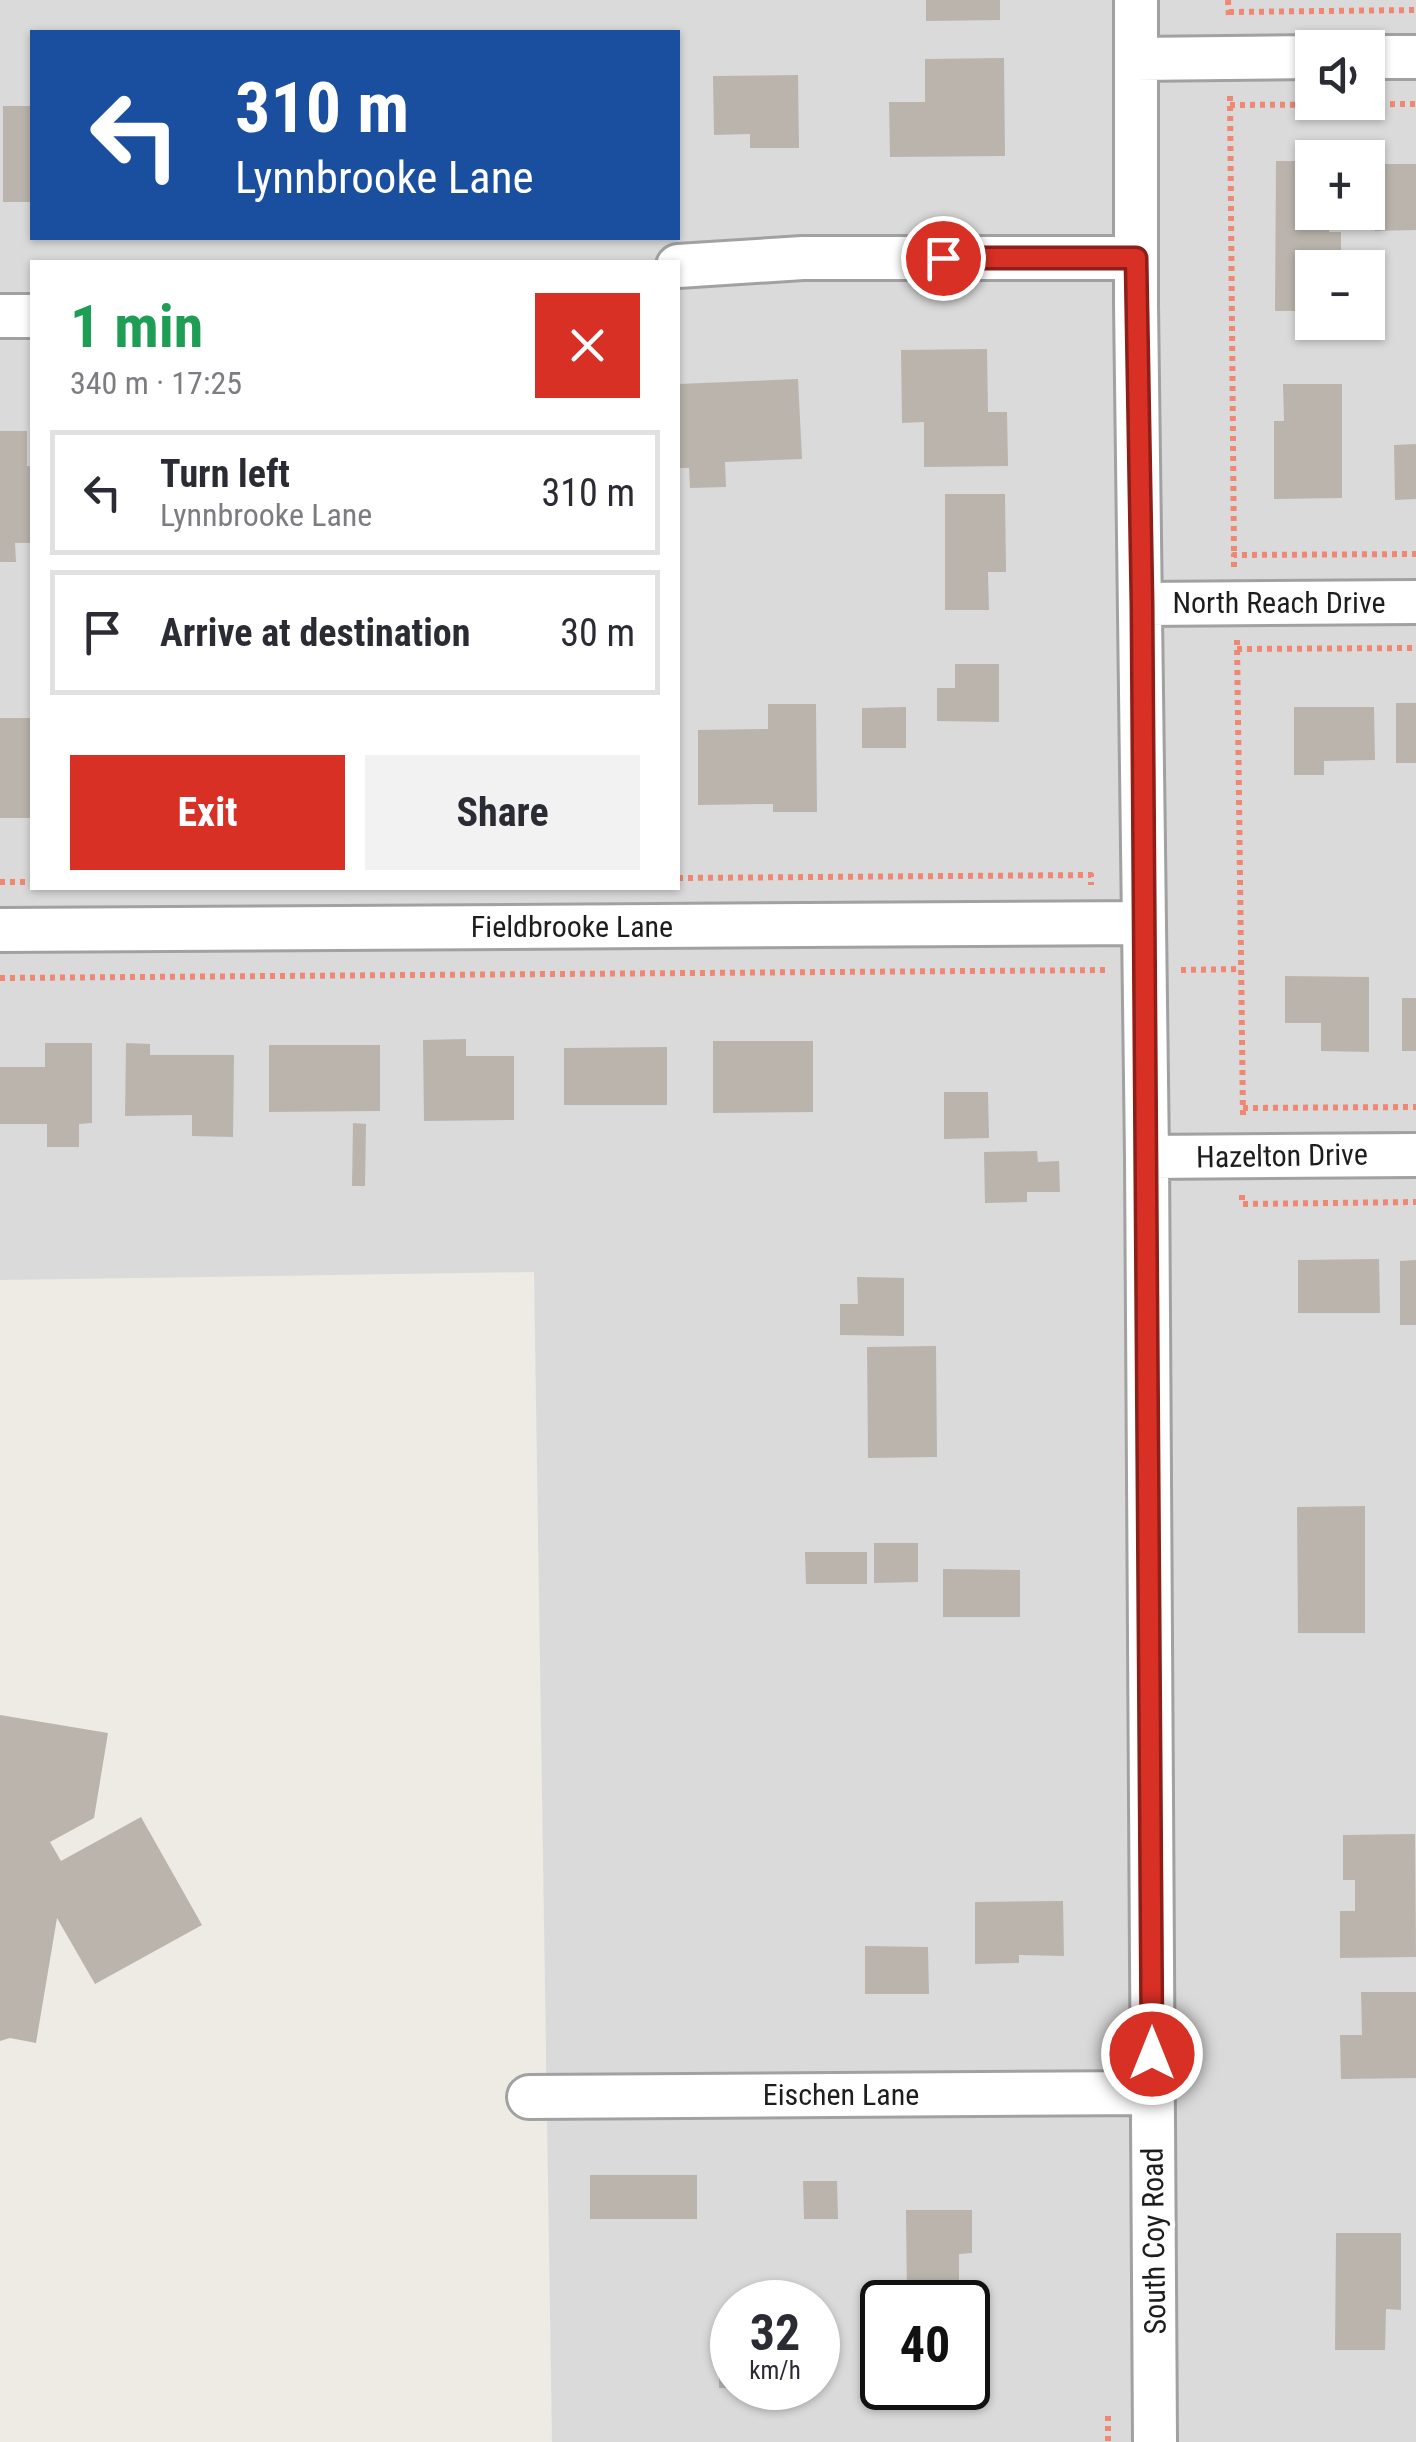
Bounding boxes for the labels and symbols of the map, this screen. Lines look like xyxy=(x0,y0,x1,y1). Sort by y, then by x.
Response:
pin xyxy=(901,216,986,301)
street label: North Reach Drive xyxy=(1172,585,1386,620)
street label: Fieldbrooke Lane xyxy=(471,909,673,944)
street label: Hazelton Drive xyxy=(1196,1137,1368,1174)
position arrow xyxy=(1100,2002,1204,2106)
street label: Eischen Lane xyxy=(763,2077,919,2112)
street label: South Coy Road xyxy=(1134,2147,1173,2335)
speed limit sign: 40 xyxy=(860,2280,990,2410)

